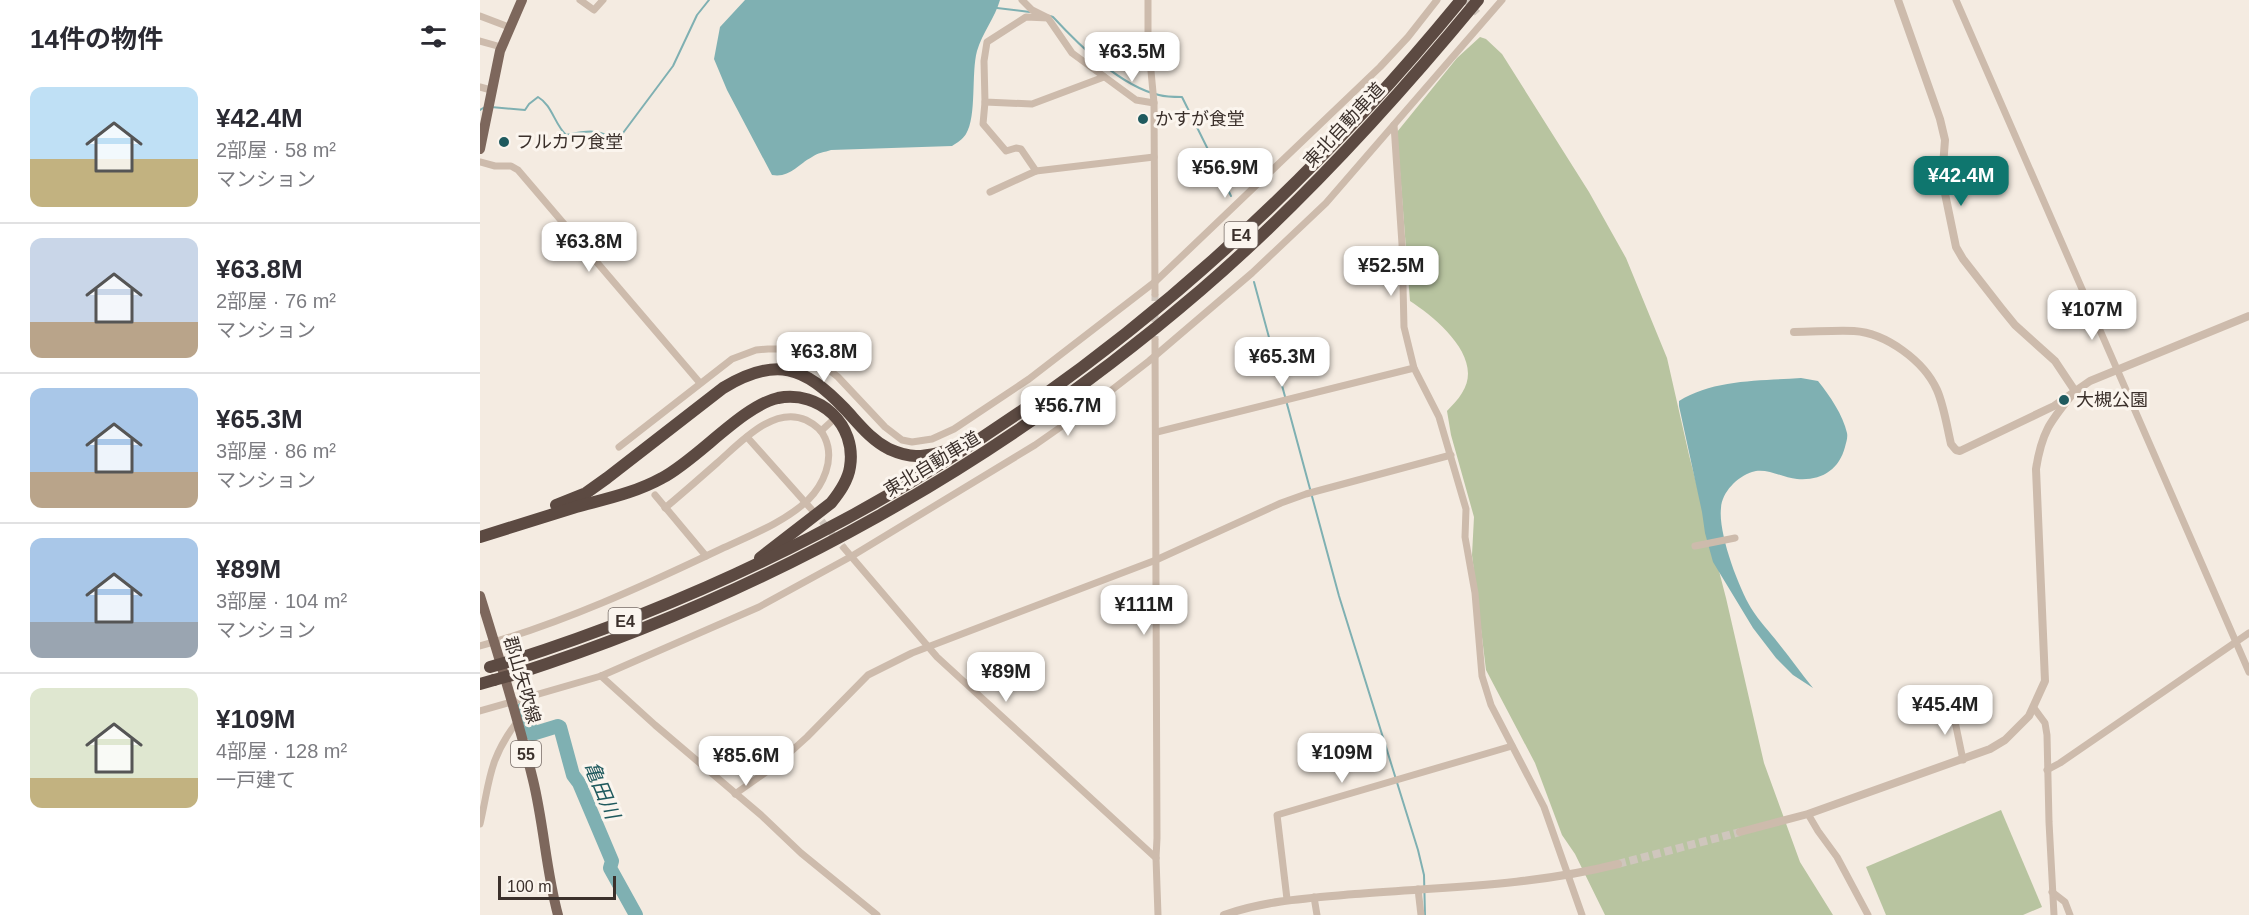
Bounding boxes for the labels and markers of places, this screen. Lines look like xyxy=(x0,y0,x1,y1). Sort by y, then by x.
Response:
pin: ¥63.5M xyxy=(1083,32,1181,83)
place label: かすが食堂 xyxy=(1155,109,1245,129)
marker: かすが食堂 xyxy=(1136,112,1150,126)
place label: フルカワ食堂 xyxy=(516,132,623,152)
marker: フルカワ食堂 xyxy=(497,135,511,149)
pin: ¥56.9M xyxy=(1176,148,1274,199)
pin: ¥42.4M xyxy=(1912,156,2010,207)
pin: ¥63.8M xyxy=(540,222,638,273)
pin: ¥52.5M xyxy=(1342,246,1440,297)
pin: ¥107M xyxy=(2050,290,2134,341)
pin: ¥63.8M xyxy=(775,332,873,383)
pin: ¥65.3M xyxy=(1233,337,1331,388)
pin: ¥56.7M xyxy=(1019,386,1117,437)
place label: 大槻公園 xyxy=(2076,390,2148,410)
marker: 大槻公園 xyxy=(2057,393,2071,407)
pin: ¥111M xyxy=(1102,585,1186,636)
pin: ¥89M xyxy=(970,652,1042,703)
pin: ¥45.4M xyxy=(1896,685,1994,736)
pin: ¥109M xyxy=(1300,733,1384,784)
pin: ¥85.6M xyxy=(697,736,795,787)

